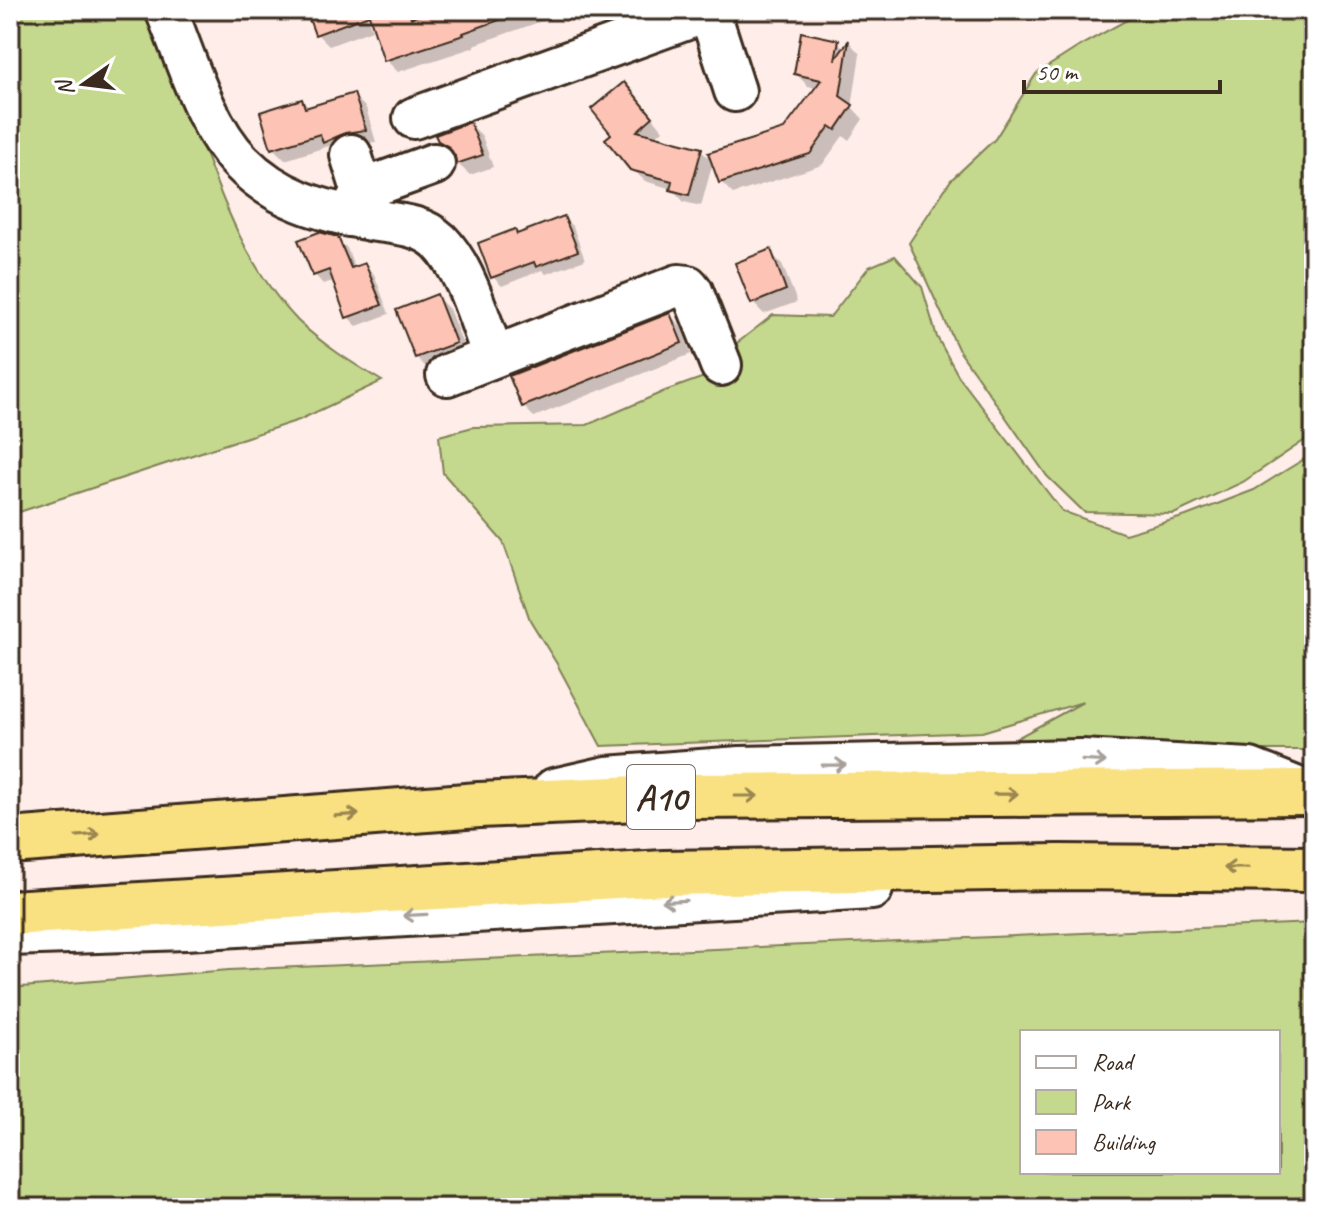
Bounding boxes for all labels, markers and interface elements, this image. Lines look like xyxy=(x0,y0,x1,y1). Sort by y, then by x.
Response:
north arrow xyxy=(44,44,124,124)
scale bar xyxy=(1024,44,1220,94)
text: 50 m xyxy=(1036,57,1079,87)
text: N xyxy=(50,75,81,99)
one-way arrow xyxy=(1080,754,1107,769)
one-way arrow xyxy=(820,757,847,773)
road number: A10 xyxy=(627,765,695,829)
one-way arrow xyxy=(992,786,1019,802)
one-way arrow xyxy=(732,788,759,804)
one-way arrow xyxy=(333,807,360,822)
one-way arrow xyxy=(74,827,101,842)
one-way arrow xyxy=(1223,860,1250,876)
one-way arrow xyxy=(661,893,688,908)
one-way arrow xyxy=(402,908,429,923)
legend xyxy=(1020,1030,1280,1174)
text: Road xyxy=(1092,1047,1136,1077)
text: Park xyxy=(1092,1087,1132,1117)
text: Building xyxy=(1092,1127,1157,1157)

